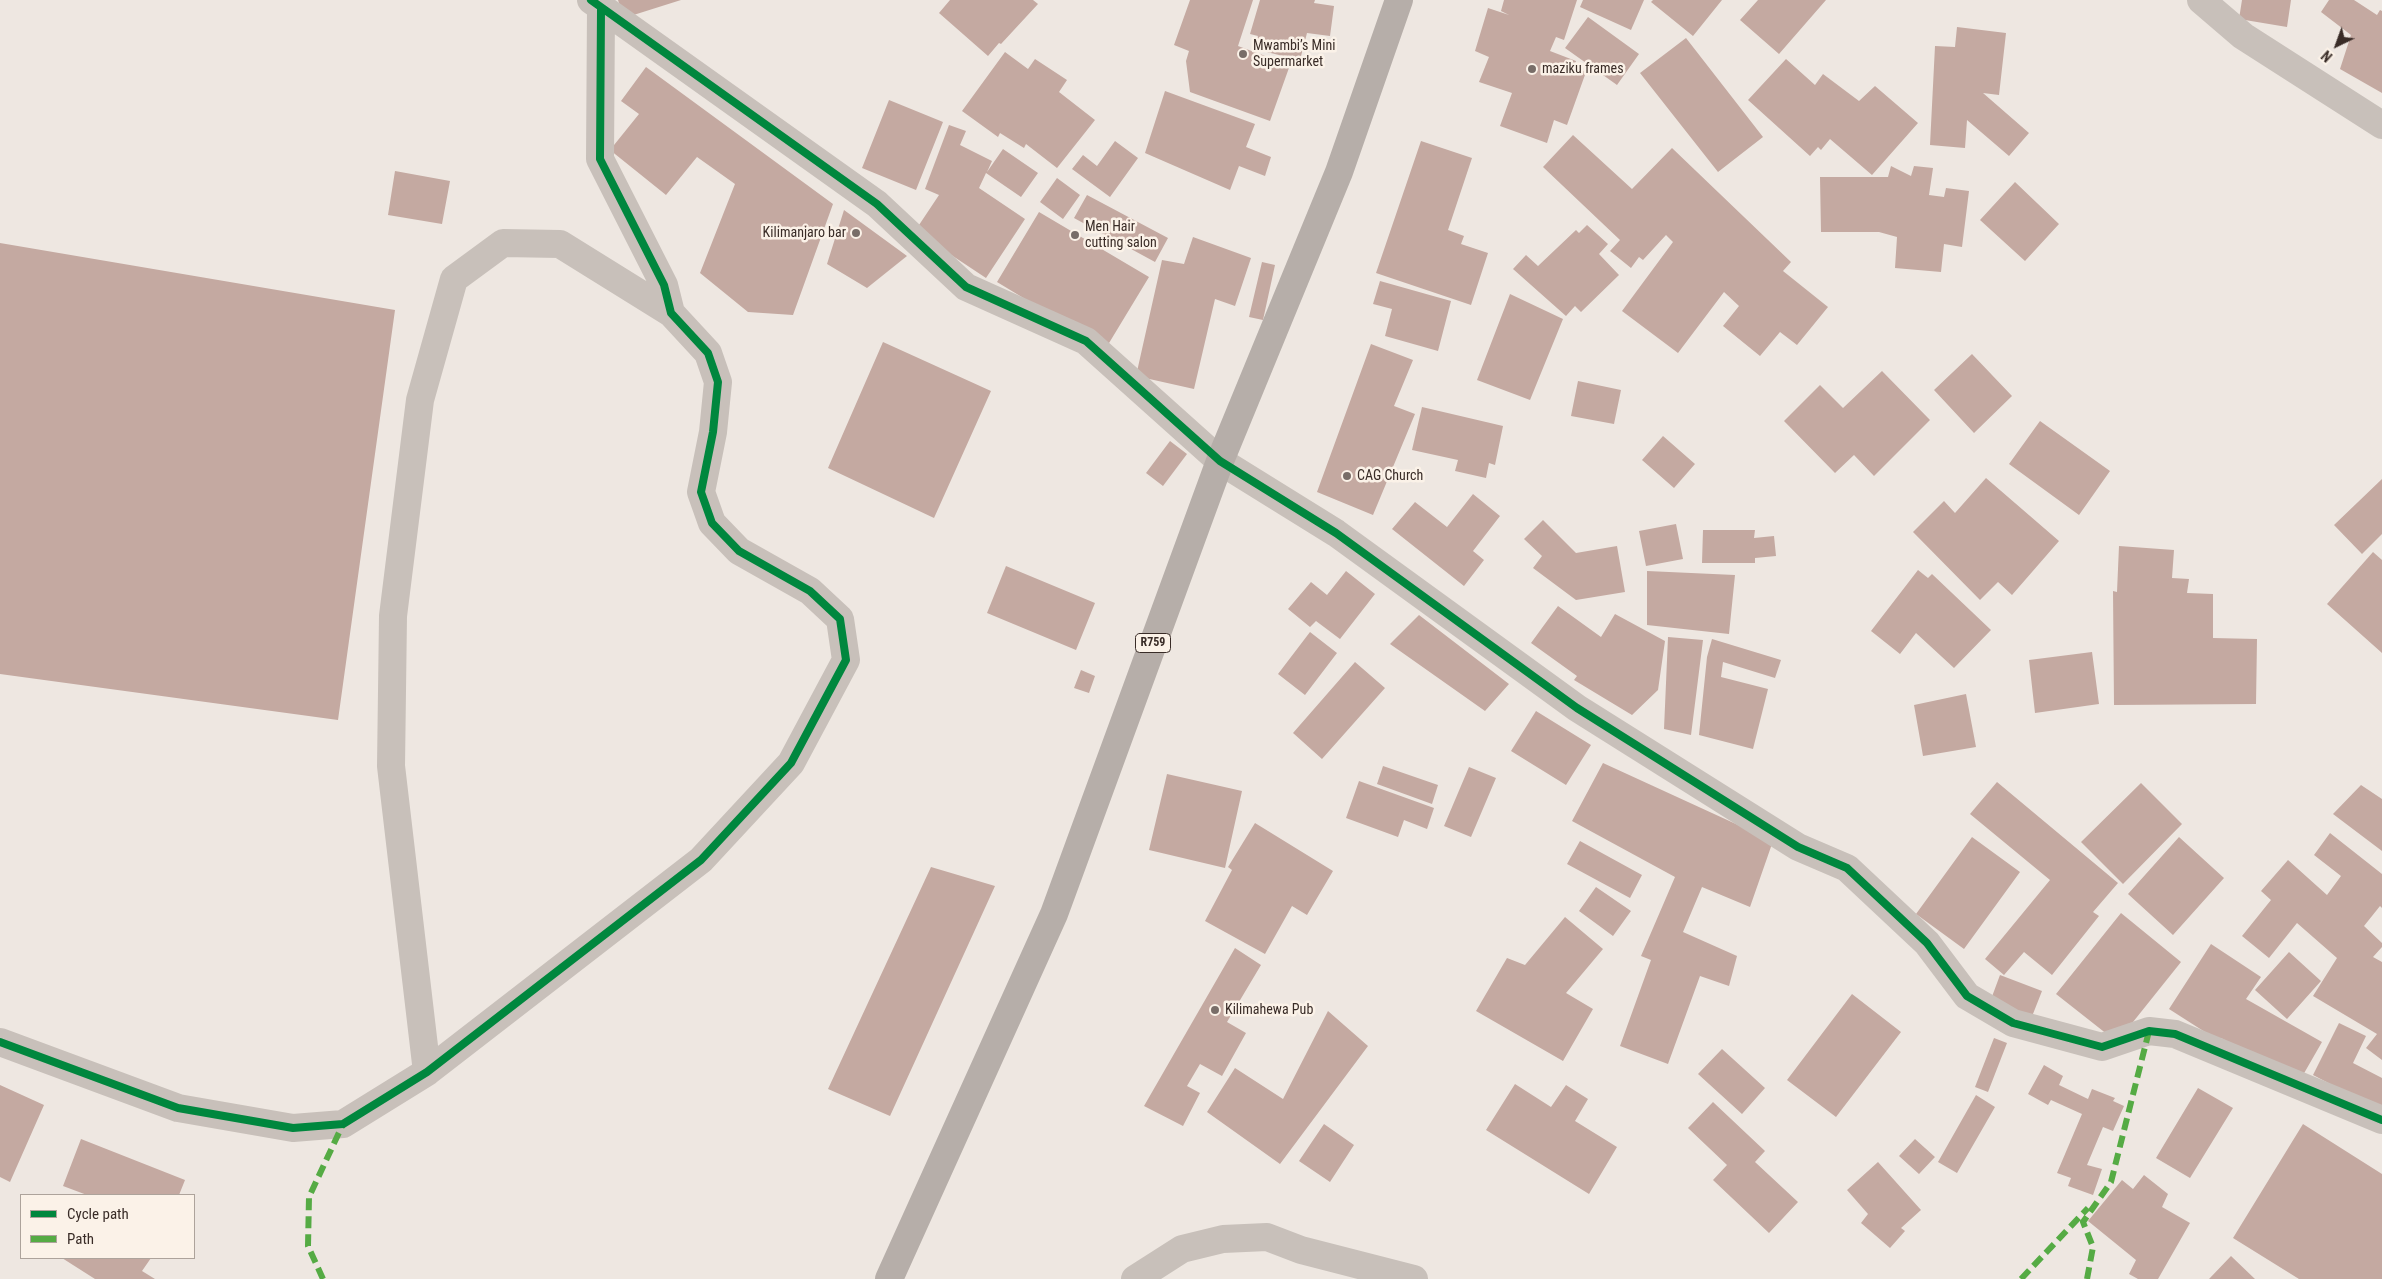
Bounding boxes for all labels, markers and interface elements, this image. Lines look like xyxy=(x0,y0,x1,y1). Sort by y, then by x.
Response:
north arrow xyxy=(2312,20,2362,70)
place label: Mwambi’s Mini Supermarket xyxy=(1253,38,1335,70)
text: N xyxy=(2318,47,2336,65)
marker: Mwambi’s Mini Supermarket xyxy=(1237,48,1249,60)
place label: maziku frames xyxy=(1542,61,1624,77)
marker: maziku frames xyxy=(1526,63,1538,75)
place label: Men Hair cutting salon xyxy=(1085,219,1157,252)
place label: Kilimanjaro bar xyxy=(763,225,846,241)
marker: Kilimanjaro bar xyxy=(850,227,862,239)
marker: Men Hair cutting salon xyxy=(1069,229,1081,241)
place label: CAG Church xyxy=(1357,468,1423,484)
marker: CAG Church xyxy=(1341,470,1353,482)
road number: R759 xyxy=(1136,634,1170,652)
place label: Kilimahewa Pub xyxy=(1225,1002,1313,1018)
marker: Kilimahewa Pub xyxy=(1209,1004,1221,1016)
legend xyxy=(20,1194,195,1259)
text: Cycle path xyxy=(67,1205,129,1223)
text: Path xyxy=(67,1230,94,1248)

